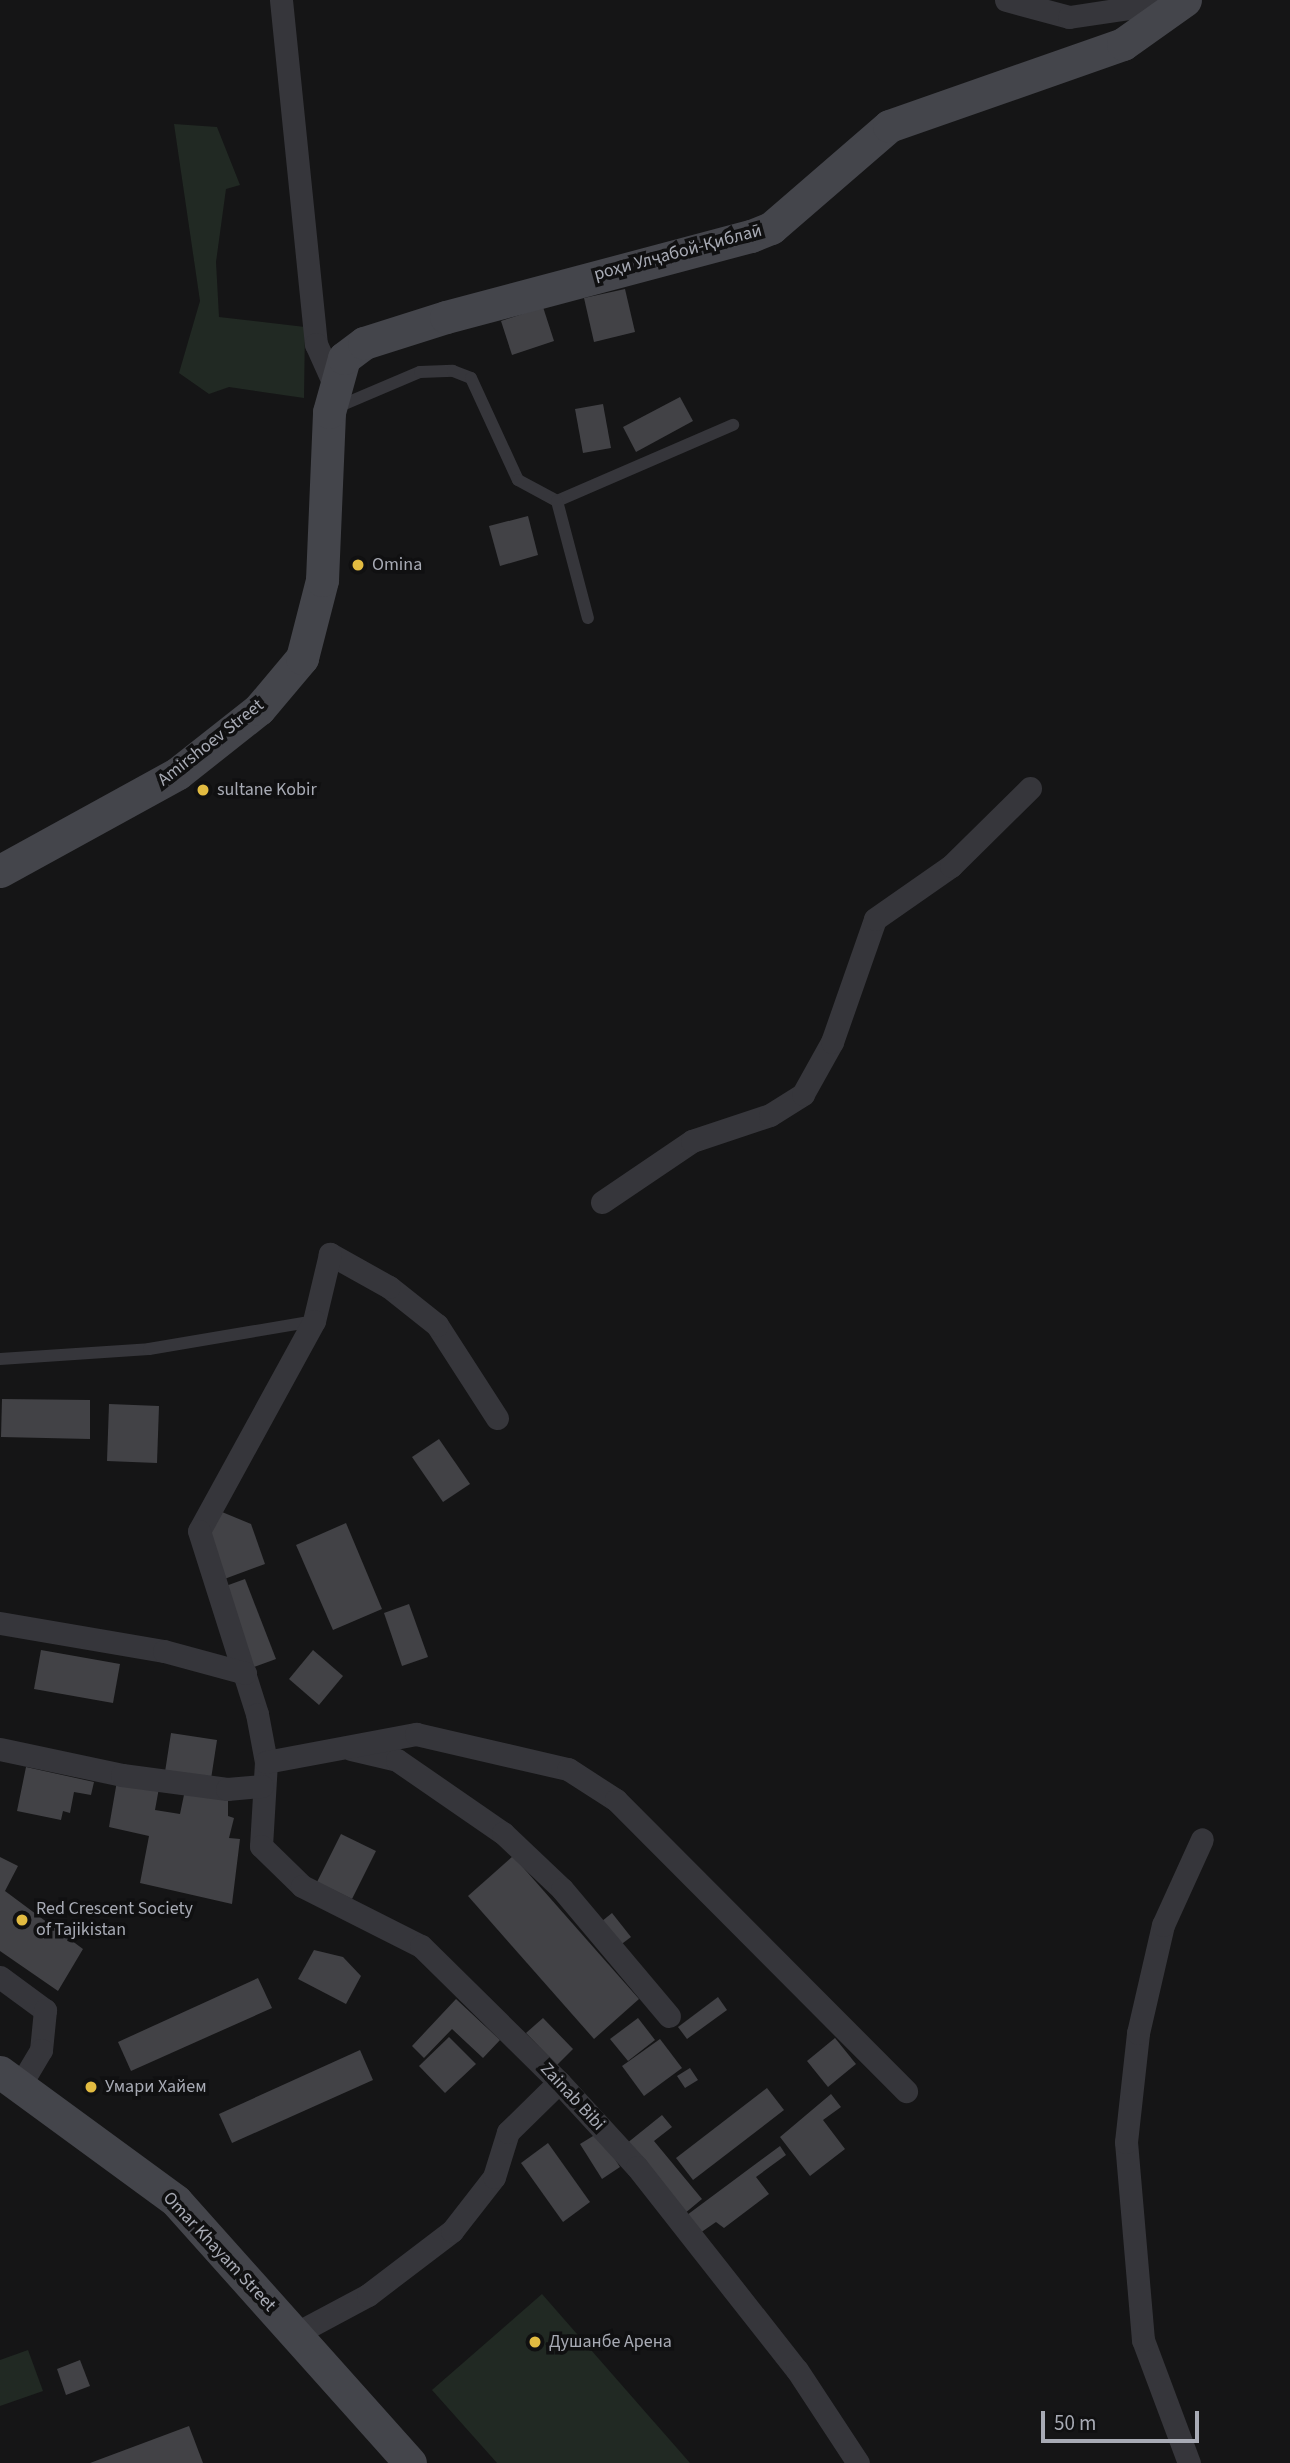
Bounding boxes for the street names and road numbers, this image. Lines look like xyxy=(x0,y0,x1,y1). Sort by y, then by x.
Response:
street label: роҳи Улҷабой-Қиблаӣ xyxy=(592,220,764,286)
street label: Amirshoev Street xyxy=(154,695,268,791)
street label: Zainab Bibi xyxy=(535,2059,609,2135)
street label: Omar Khayam Street xyxy=(158,2188,280,2316)

